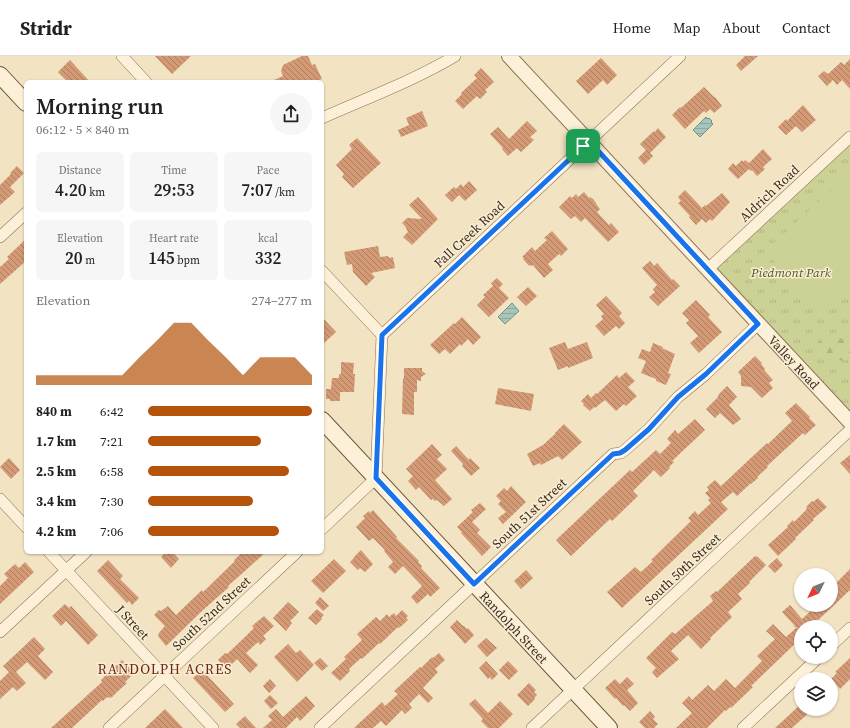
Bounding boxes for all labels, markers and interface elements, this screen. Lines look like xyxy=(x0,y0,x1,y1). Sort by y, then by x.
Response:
text: Stridr xyxy=(20,15,72,41)
text: Home xyxy=(613,18,651,38)
text: Map xyxy=(673,18,700,38)
text: About xyxy=(722,18,760,38)
text: Contact xyxy=(782,18,830,38)
text: Morning run xyxy=(36,91,164,121)
button: share xyxy=(270,93,312,135)
text: 06:12 · 5 × 840 m xyxy=(36,121,130,138)
pin xyxy=(566,129,600,163)
icon: arrive xyxy=(572,135,594,157)
street label: Aldrich Road xyxy=(736,161,803,225)
text: Distance xyxy=(59,163,101,178)
text: Time xyxy=(161,163,187,178)
text: Pace xyxy=(256,163,280,178)
text: 4.20 xyxy=(55,178,87,202)
text: 29:53 xyxy=(154,178,194,202)
text: 7:07 xyxy=(241,178,273,202)
text: km xyxy=(87,185,105,200)
text: /km xyxy=(273,185,295,200)
street label: Fall Creek Road xyxy=(430,197,509,272)
text: Elevation xyxy=(57,231,103,246)
text: Heart rate xyxy=(149,231,199,246)
text: kcal xyxy=(258,231,278,246)
text: 20 xyxy=(65,246,83,270)
text: 145 xyxy=(148,246,175,270)
text: 332 xyxy=(255,246,281,270)
text: m xyxy=(83,253,95,268)
text: bpm xyxy=(175,253,200,268)
park label: Piedmont Park xyxy=(750,264,832,281)
text: Elevation xyxy=(36,292,90,309)
text: 274–277 m xyxy=(252,292,312,309)
street label: Valley Road xyxy=(764,332,823,393)
text: 840 m xyxy=(36,403,72,420)
text: 6:42 xyxy=(100,403,123,420)
text: 1.7 km xyxy=(36,433,76,450)
text: 7:21 xyxy=(100,433,123,450)
text: 2.5 km xyxy=(36,463,76,480)
text: 6:58 xyxy=(100,463,123,480)
street label: South 51st Street xyxy=(489,474,571,552)
text: 3.4 km xyxy=(36,493,76,510)
text: 7:30 xyxy=(100,493,123,510)
text: 4.2 km xyxy=(36,523,76,540)
text: 7:06 xyxy=(100,523,123,540)
street label: South 50th Street xyxy=(641,529,725,609)
north arrow xyxy=(794,568,838,612)
map controls xyxy=(794,568,838,716)
street label: South 52nd Street xyxy=(169,572,255,654)
street label: Randolph Street xyxy=(476,588,552,668)
street label: J Street xyxy=(112,601,154,644)
button: locate xyxy=(794,620,838,664)
district label: RANDOLPH ACRES xyxy=(98,659,233,679)
button: layers xyxy=(794,672,838,716)

